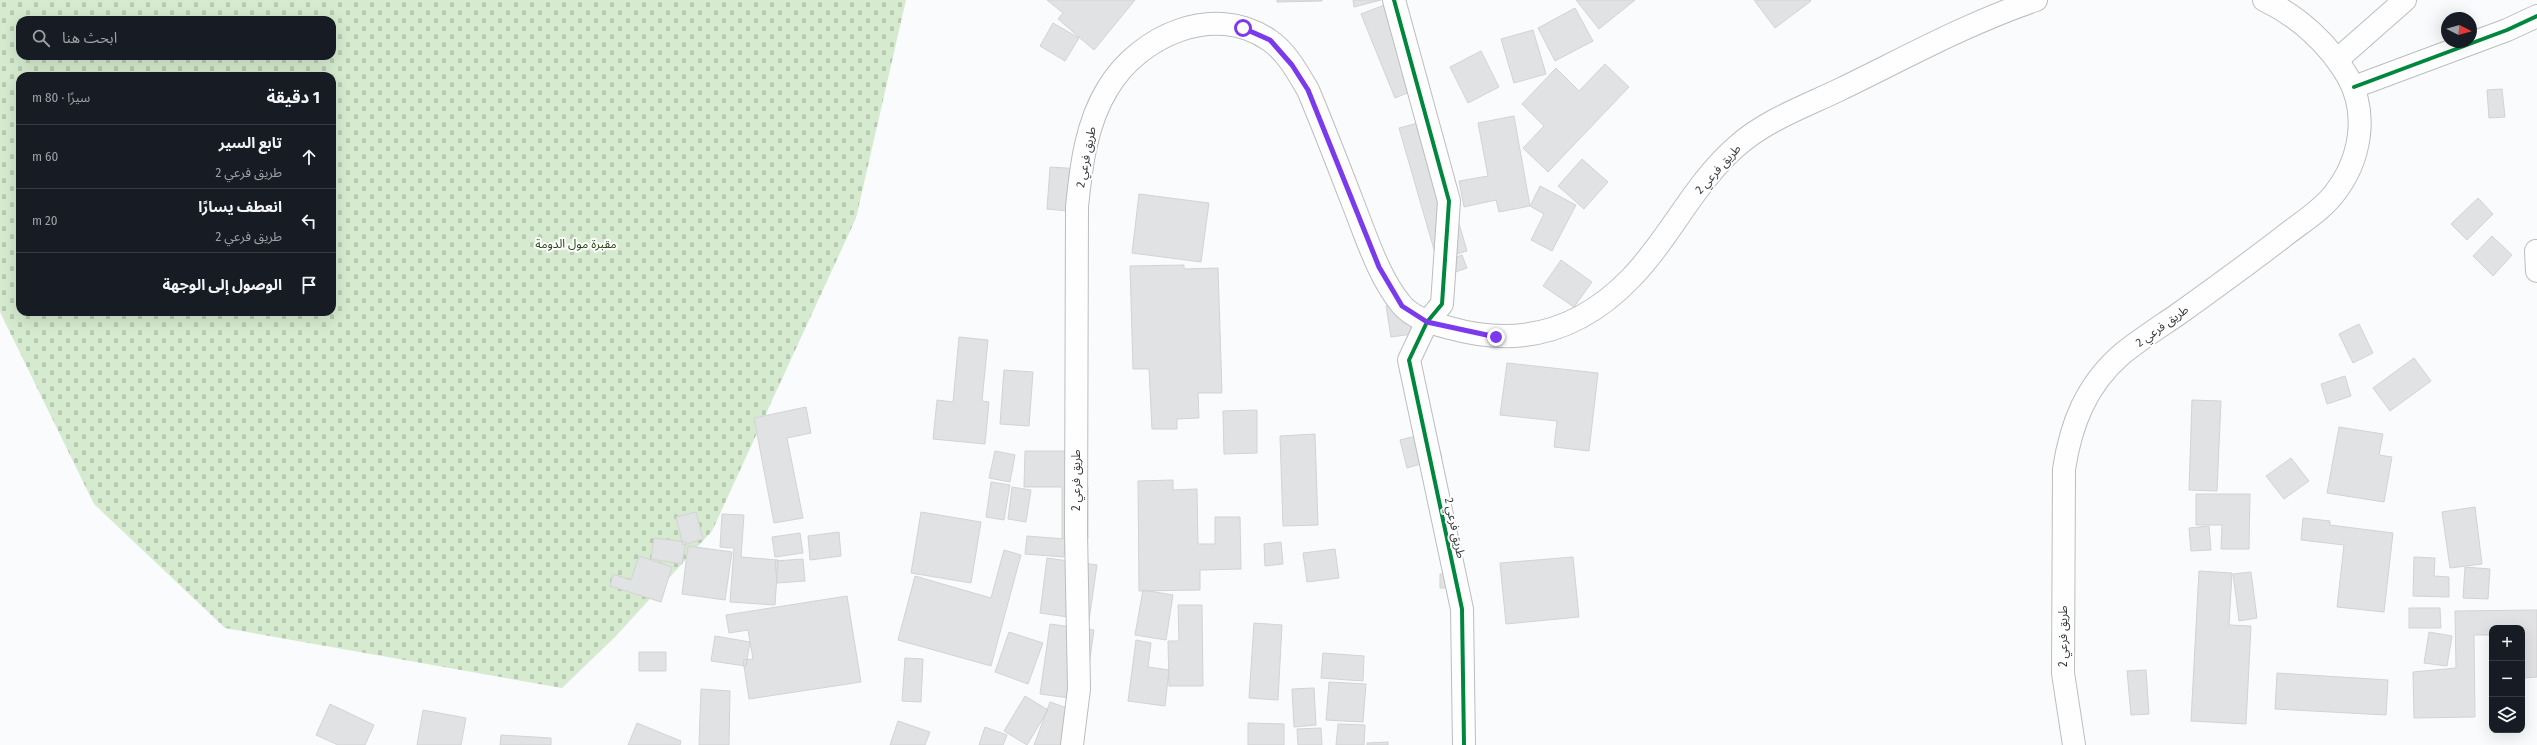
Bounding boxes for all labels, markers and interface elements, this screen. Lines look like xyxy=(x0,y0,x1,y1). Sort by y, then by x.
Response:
north arrow xyxy=(2441,12,2477,48)
search box xyxy=(16,16,336,60)
route start xyxy=(1234,19,1252,37)
icon: search xyxy=(30,27,52,49)
text: ابحث هنا xyxy=(62,29,117,47)
text: 1 دقيقة xyxy=(266,87,320,108)
text: سيرًا · 80 m xyxy=(32,90,90,105)
street label: طريق فرعي 2 xyxy=(1073,126,1101,189)
text: تابع السير xyxy=(219,134,282,152)
street label: طريق فرعي 2 xyxy=(1692,141,1746,198)
icon: ahead xyxy=(298,146,320,168)
text: 60 m xyxy=(32,149,58,164)
text: طريق فرعي 2 xyxy=(215,165,282,180)
text: انعطف يسارًا xyxy=(198,198,282,216)
icon: left xyxy=(298,210,320,232)
text: 20 m xyxy=(32,213,58,228)
text: طريق فرعي 2 xyxy=(215,229,282,244)
park label: مقبرة مول الدومة xyxy=(535,237,617,251)
icon: arrive xyxy=(298,274,320,296)
text: الوصول إلى الوجهة xyxy=(162,276,282,294)
street label: طريق فرعي 2 xyxy=(2133,302,2193,352)
route end xyxy=(1487,328,1505,346)
street label: طريق فرعي 2 xyxy=(1069,449,1086,511)
street label: طريق فرعي 2 xyxy=(1439,497,1468,560)
street label: طريق فرعي 2 xyxy=(2056,605,2073,667)
map controls xyxy=(2489,625,2525,733)
button: + xyxy=(2489,625,2525,661)
button: − xyxy=(2489,661,2525,697)
button: layers xyxy=(2489,697,2525,733)

